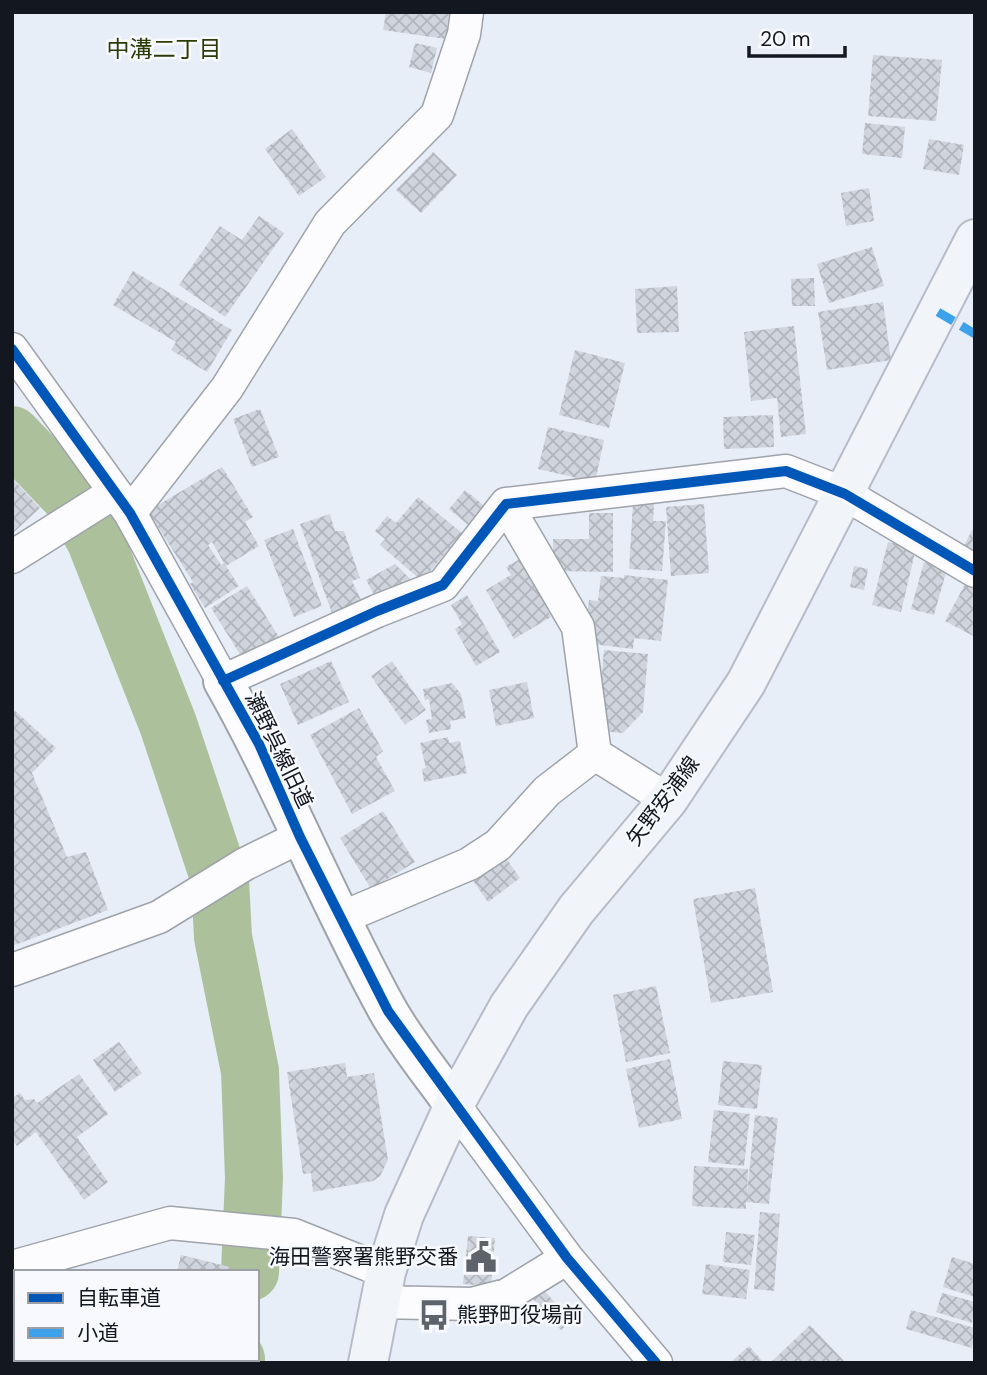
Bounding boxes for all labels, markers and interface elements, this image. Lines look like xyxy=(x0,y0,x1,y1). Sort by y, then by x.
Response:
scale bar xyxy=(749,14,845,58)
text: 20 m xyxy=(760,25,811,53)
district label: 中溝二丁目 xyxy=(107,34,222,64)
street label: 瀬野呉線旧道 xyxy=(239,687,319,813)
street label: 矢野安浦線 xyxy=(620,751,706,851)
public building icon: 海田警察署熊野交番 xyxy=(464,1240,498,1274)
place label: 海田警察署熊野交番 xyxy=(269,1243,458,1271)
legend xyxy=(14,1270,259,1361)
text: 自転車道 xyxy=(77,1284,161,1312)
bus stop icon: 熊野町役場前 xyxy=(417,1298,451,1332)
place label: 熊野町役場前 xyxy=(457,1301,583,1329)
text: 小道 xyxy=(77,1319,119,1347)

